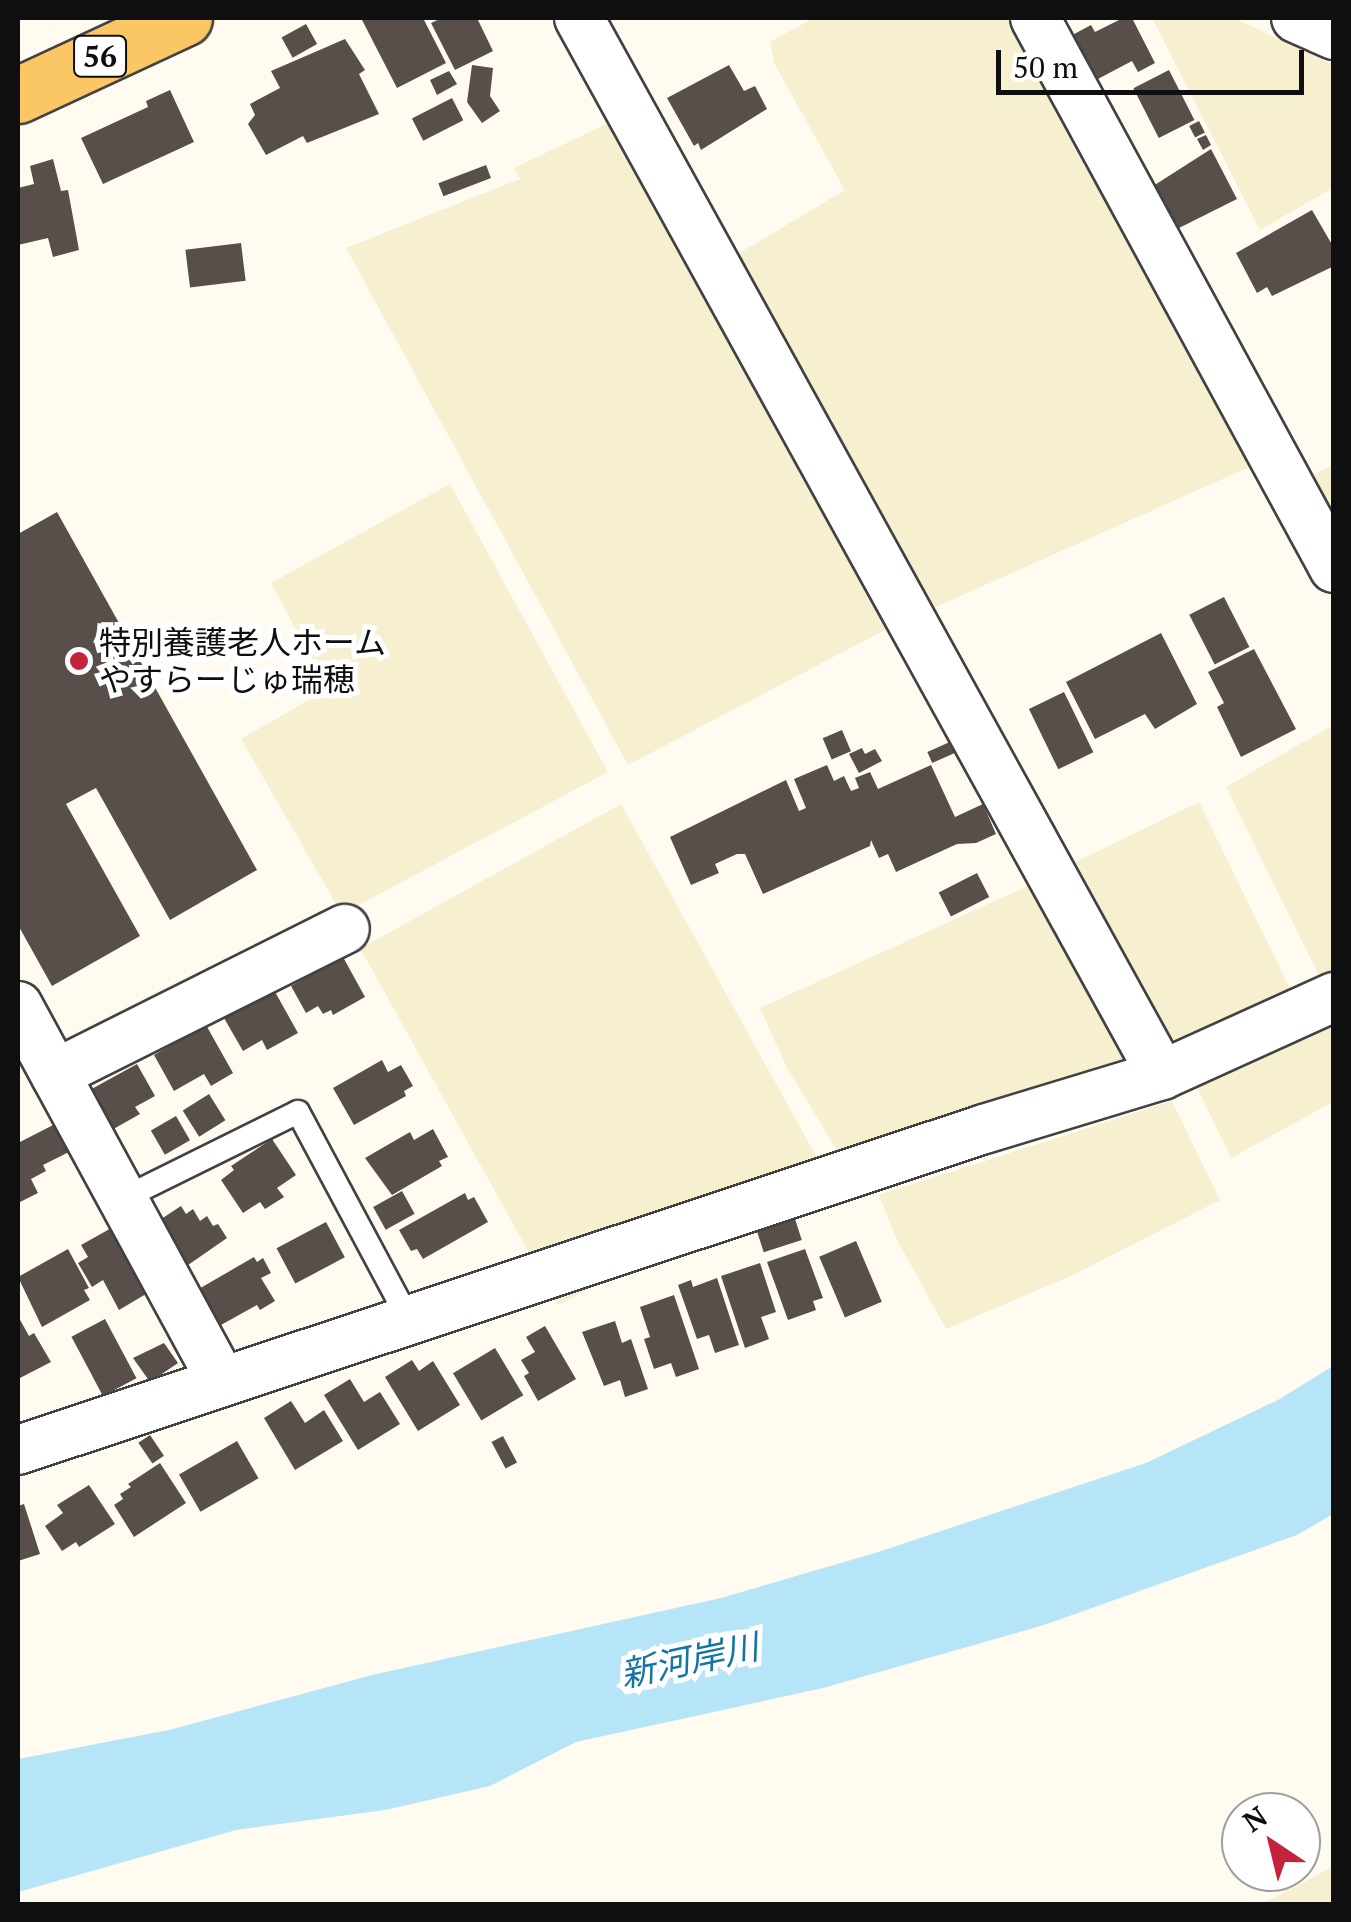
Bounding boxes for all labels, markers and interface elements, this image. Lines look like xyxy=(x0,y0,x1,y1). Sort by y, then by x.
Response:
scale bar xyxy=(1001,30,1308,92)
road number: 56 xyxy=(72,31,128,81)
text: 50 m xyxy=(1013,47,1078,87)
place label: 特別養護老人ホーム やすらーじゅ瑞穂 xyxy=(99,624,387,699)
marker: 特別養護老人ホーム やすらーじゅ瑞穂 xyxy=(68,650,90,672)
water label: 新河岸川 xyxy=(616,1625,762,1695)
north arrow xyxy=(1221,1792,1321,1892)
text: N xyxy=(1235,1797,1274,1840)

